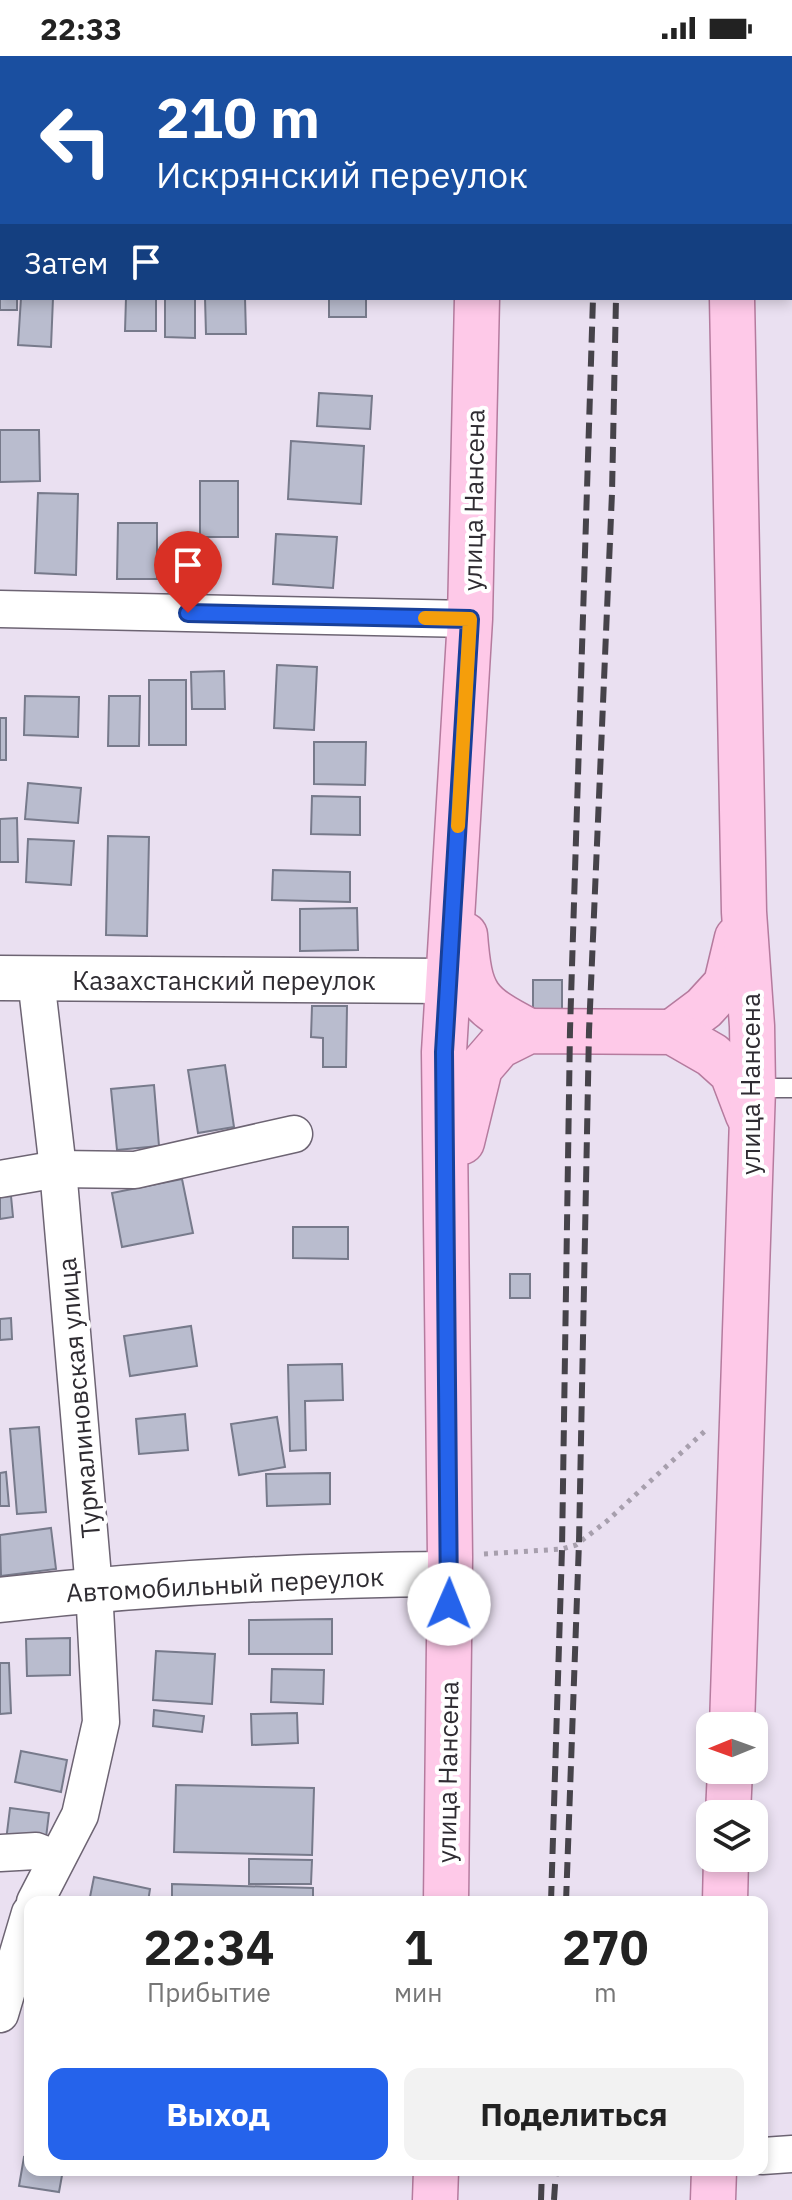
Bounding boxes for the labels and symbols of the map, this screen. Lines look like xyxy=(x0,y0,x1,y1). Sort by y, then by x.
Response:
street label: улица Нансена xyxy=(454,409,492,591)
pin xyxy=(154,531,222,613)
street label: Казахстанский переулок xyxy=(72,963,376,997)
street label: улица Нансена xyxy=(733,993,767,1175)
street label: Турмалиновская улица xyxy=(49,1256,107,1540)
street label: Автомобильный переулок xyxy=(65,1559,385,1609)
position arrow xyxy=(407,1562,491,1646)
street label: улица Нансена xyxy=(428,1681,466,1863)
north arrow xyxy=(696,1712,768,1784)

